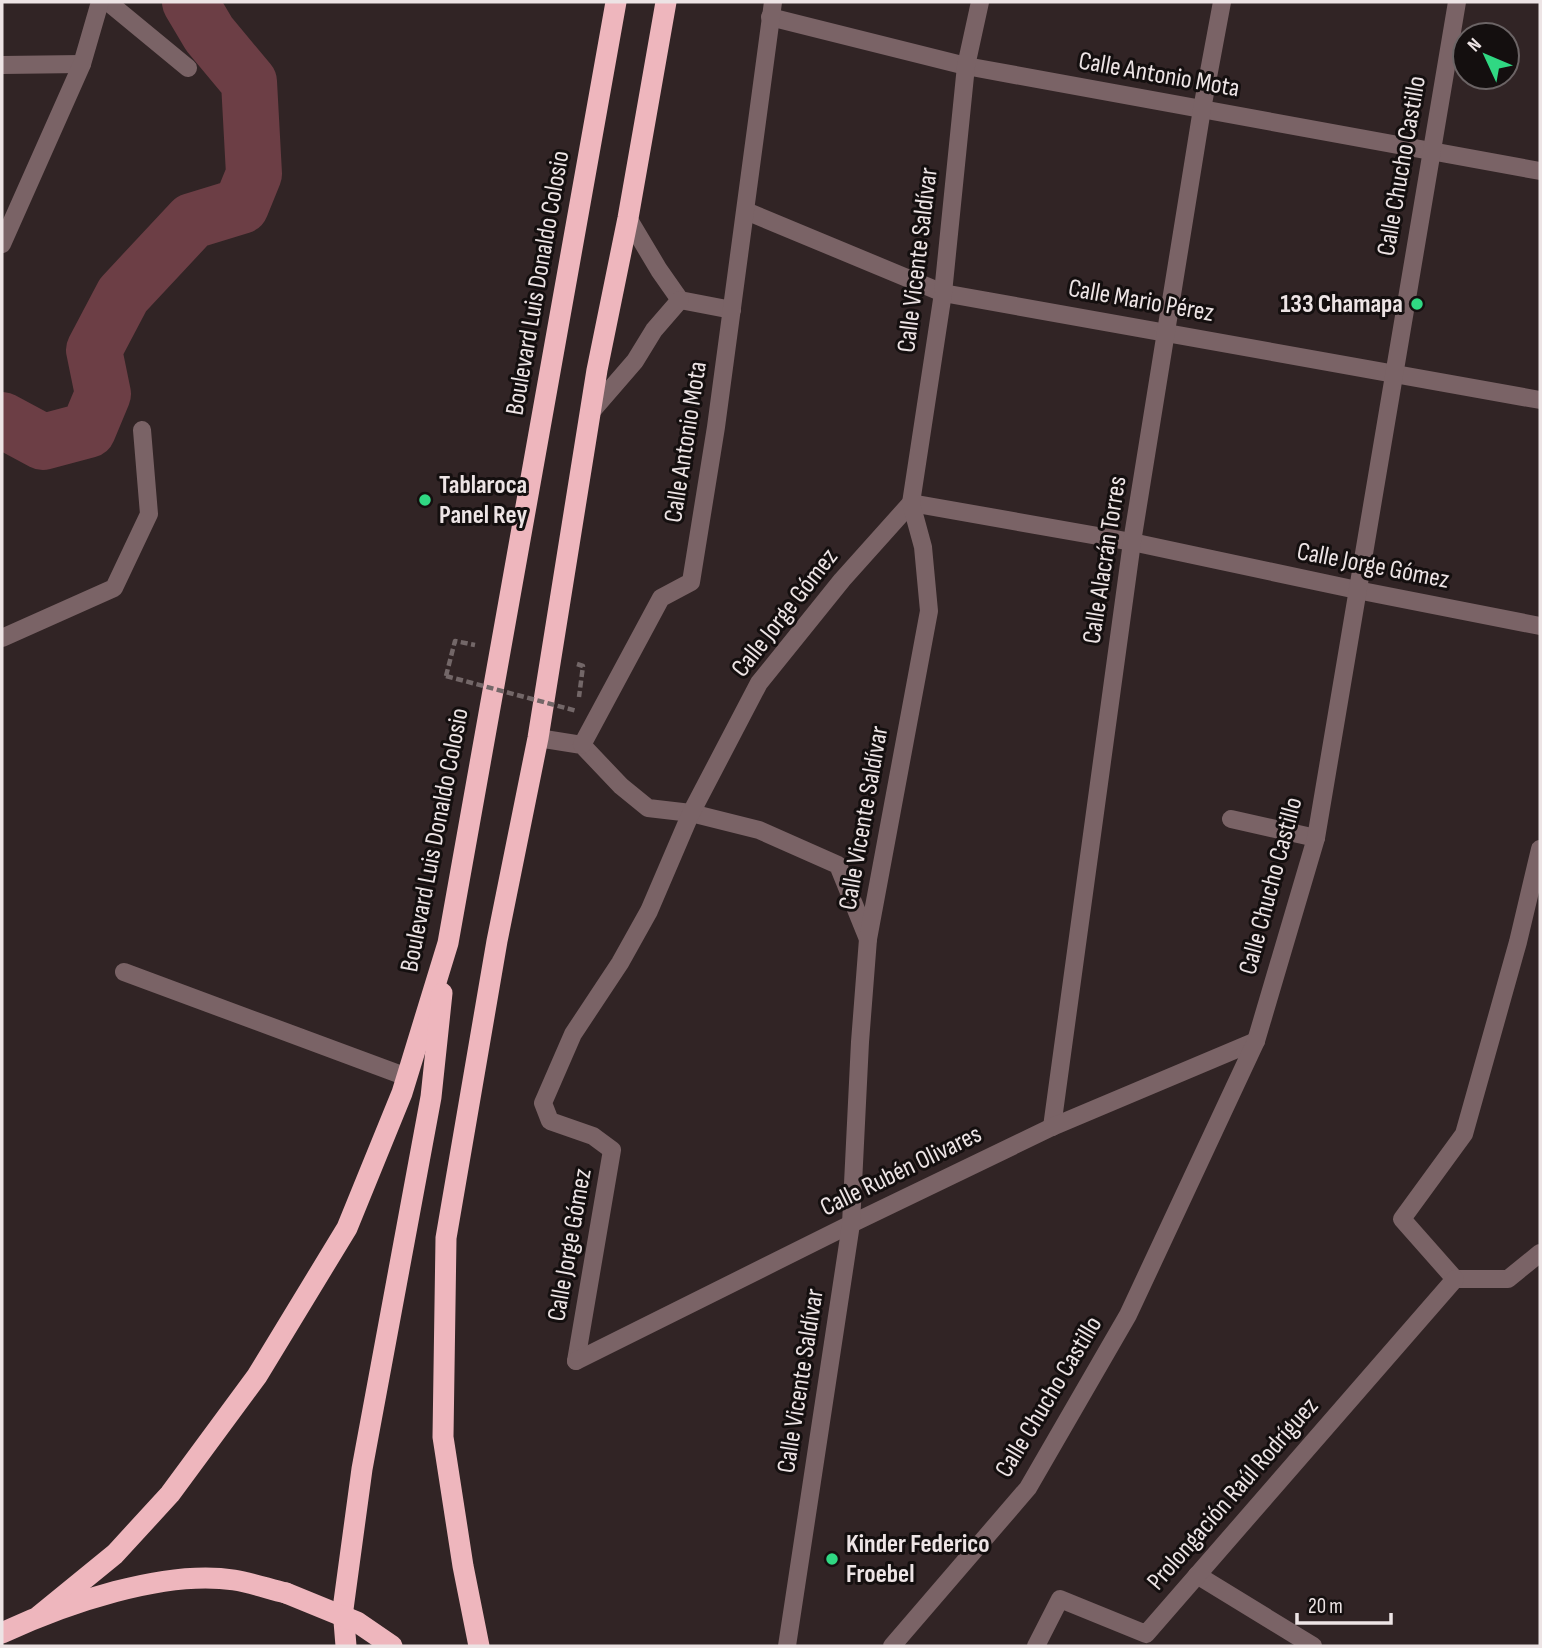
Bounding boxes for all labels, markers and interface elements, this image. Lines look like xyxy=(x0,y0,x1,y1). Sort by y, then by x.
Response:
north arrow xyxy=(1451,21,1521,91)
text: N xyxy=(1463,34,1487,57)
street label: Calle Antonio Mota xyxy=(1076,46,1242,104)
street label: Calle Chucho Castillo xyxy=(1371,74,1433,258)
street label: Boulevard Luis Donaldo Colosio xyxy=(499,148,577,418)
street label: Calle Vicente Saldívar xyxy=(891,165,945,354)
street label: Calle Mario Pérez xyxy=(1066,273,1216,329)
place label: 133 Chamapa xyxy=(1280,289,1403,320)
marker: 133 Chamapa xyxy=(1409,296,1425,312)
street label: Calle Antonio Mota xyxy=(658,359,714,525)
place label: Tablaroca Panel Rey xyxy=(439,470,528,531)
street label: Calle Alacrán Torres xyxy=(1076,474,1134,646)
marker: Tablaroca Panel Rey xyxy=(417,492,433,508)
street label: Calle Jorge Gómez xyxy=(1294,536,1452,596)
street label: Calle Jorge Gómez xyxy=(725,543,845,683)
street label: Boulevard Luis Donaldo Colosio xyxy=(394,706,476,974)
street label: Calle Vicente Saldívar xyxy=(833,723,896,912)
street label: Calle Chucho Castillo xyxy=(1232,794,1310,978)
street label: Calle Rubén Olivares xyxy=(815,1119,987,1223)
street label: Calle Jorge Gómez xyxy=(541,1166,599,1324)
street label: Calle Vicente Saldívar xyxy=(771,1286,831,1475)
street label: Calle Chucho Castillo xyxy=(989,1311,1109,1483)
street label: Prolongación Raúl Rodríguez xyxy=(1141,1391,1325,1597)
place label: Kinder Federico Froebel xyxy=(846,1529,990,1590)
marker: Kinder Federico Froebel xyxy=(824,1551,840,1567)
scale bar xyxy=(1297,1582,1392,1626)
text: 20 m xyxy=(1308,1594,1343,1619)

